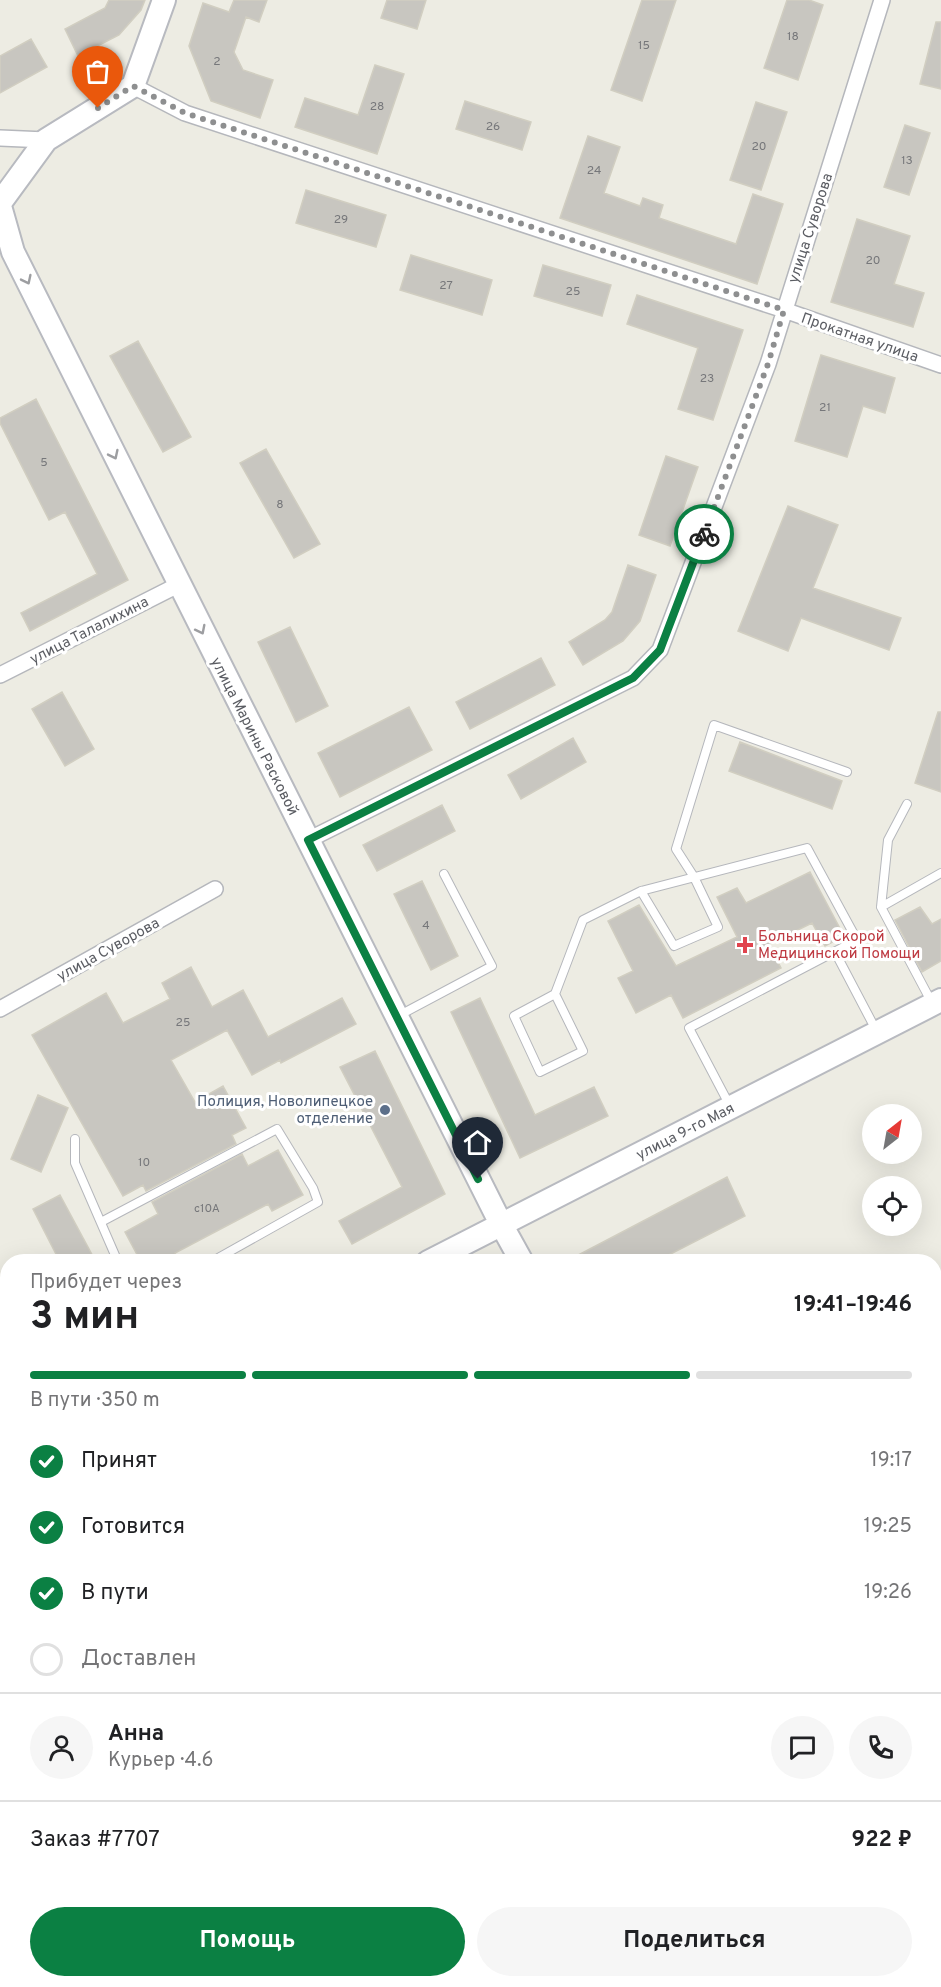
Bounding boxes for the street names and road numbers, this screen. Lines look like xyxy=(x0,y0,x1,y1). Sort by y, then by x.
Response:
street label: улица Суворова xyxy=(785,171,838,286)
street label: Прокатная улица xyxy=(798,309,921,367)
street label: улица Талалихина xyxy=(27,593,152,670)
street label: улица Марины Расковой xyxy=(205,654,302,819)
street label: улица Суворова xyxy=(54,914,163,986)
street label: улица 9-го Мая xyxy=(633,1099,738,1165)

